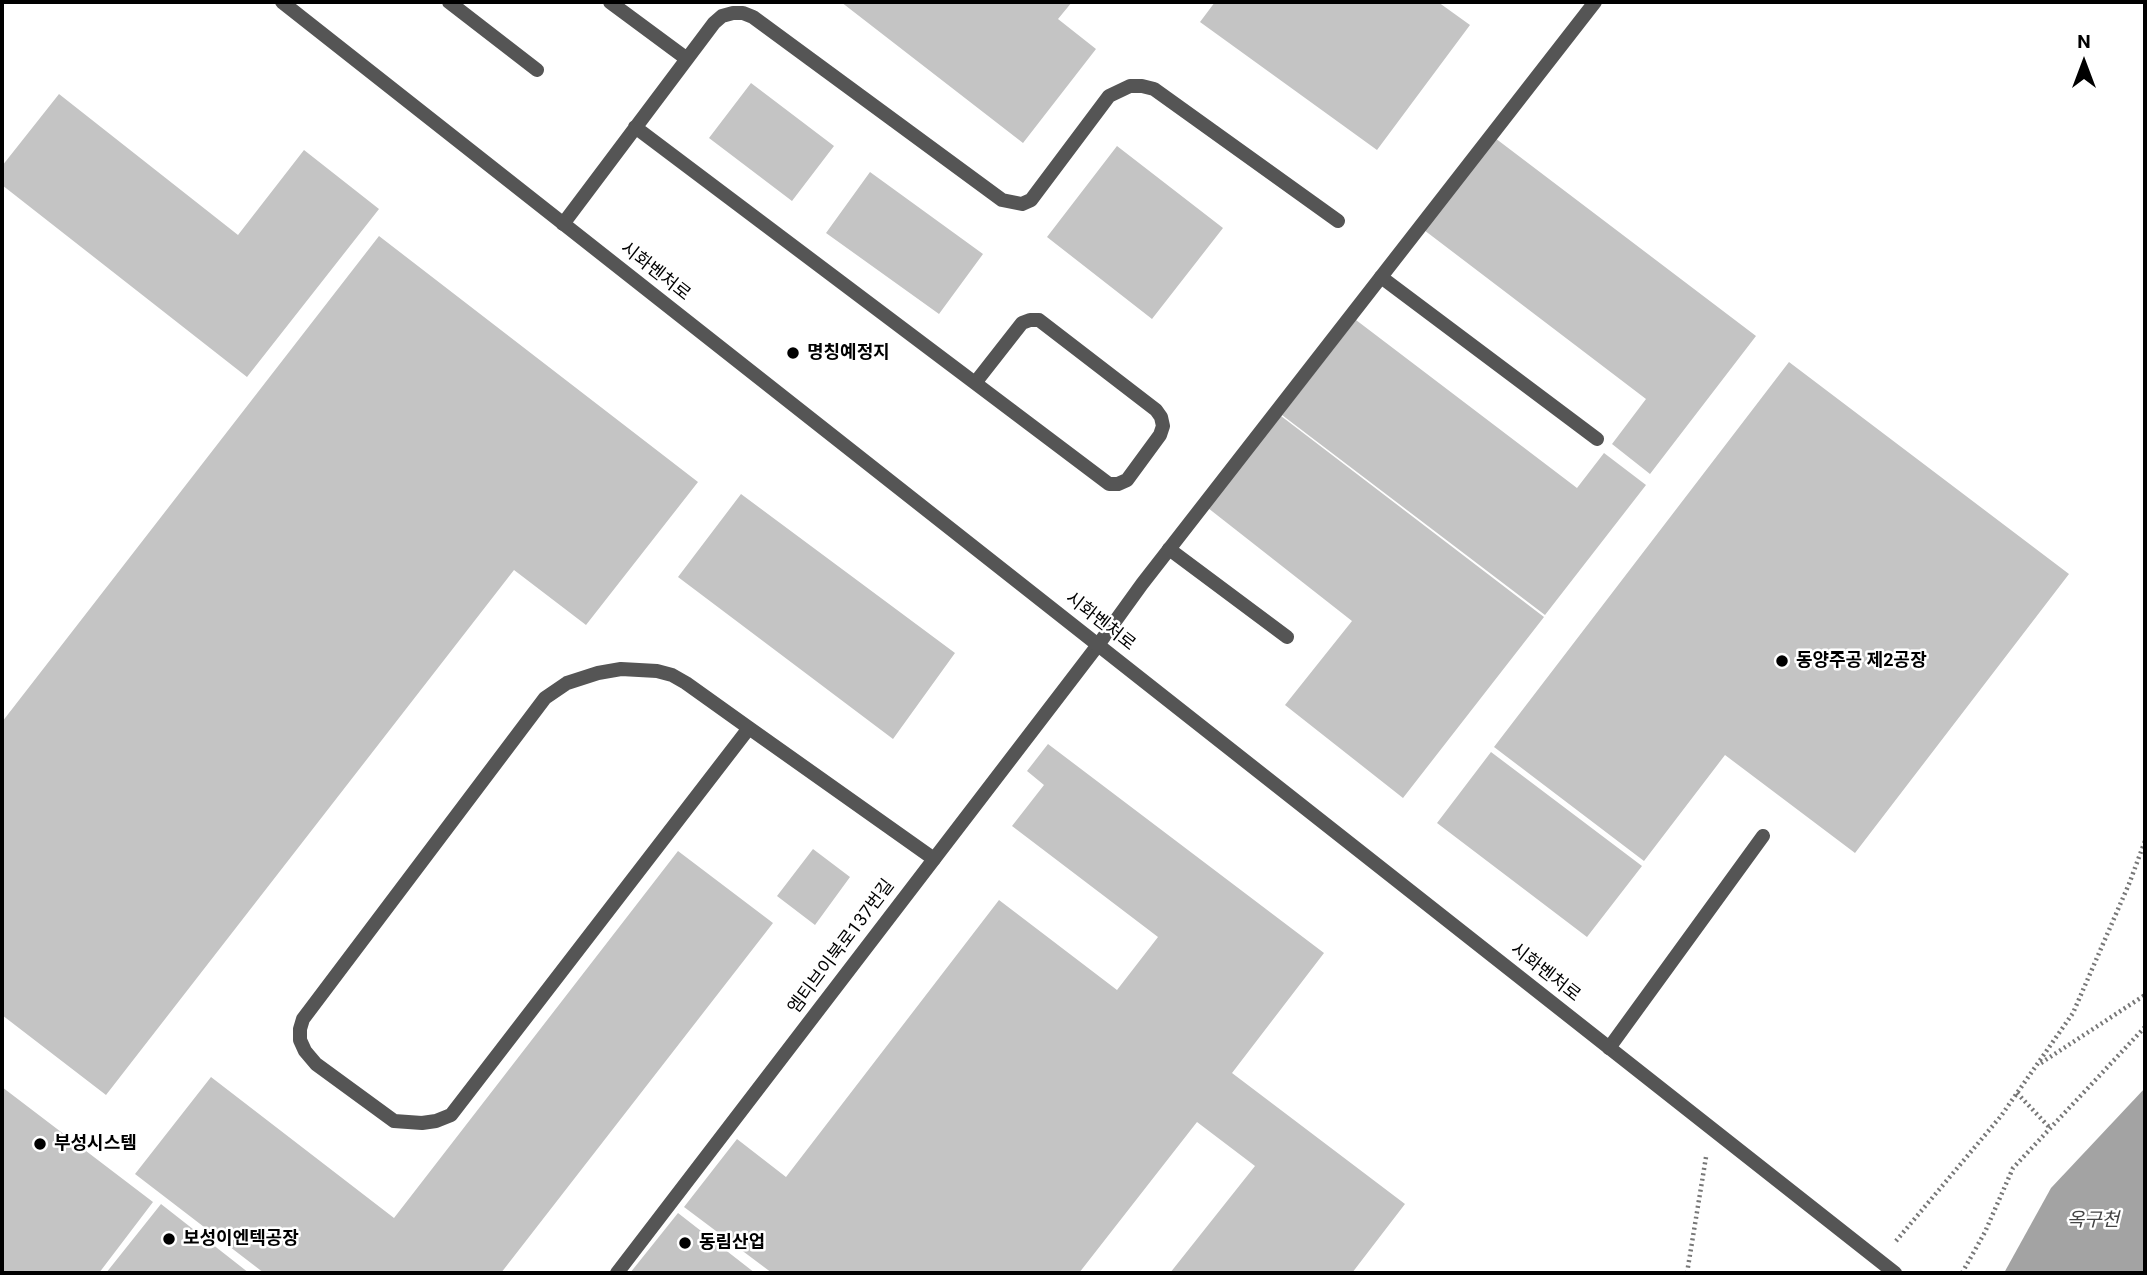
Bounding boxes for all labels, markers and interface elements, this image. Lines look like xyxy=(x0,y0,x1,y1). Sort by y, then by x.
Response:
north arrow xyxy=(2049,28,2119,98)
text: N xyxy=(2077,30,2091,53)
street label: 시화벤처로 xyxy=(616,238,694,306)
place label: 명칭예정지 xyxy=(807,342,890,364)
marker: 명칭예정지 xyxy=(785,345,801,361)
street label: 시화벤처로 xyxy=(1061,588,1139,656)
place label: 동양주공 제2공장 xyxy=(1796,650,1927,672)
marker: 동양주공 제2공장 xyxy=(1774,653,1790,669)
street label: 엠티브이북로137번길 xyxy=(784,875,900,1019)
street label: 시화벤처로 xyxy=(1506,939,1584,1007)
place label: 부성시스템 xyxy=(54,1133,137,1155)
marker: 부성시스템 xyxy=(32,1136,48,1152)
water label: 옥구천 xyxy=(2067,1210,2119,1232)
place label: 보성이엔텍공장 xyxy=(183,1228,299,1250)
marker: 보성이엔텍공장 xyxy=(161,1231,177,1247)
place label: 동림산업 xyxy=(699,1232,765,1254)
marker: 동림산업 xyxy=(677,1235,693,1251)

